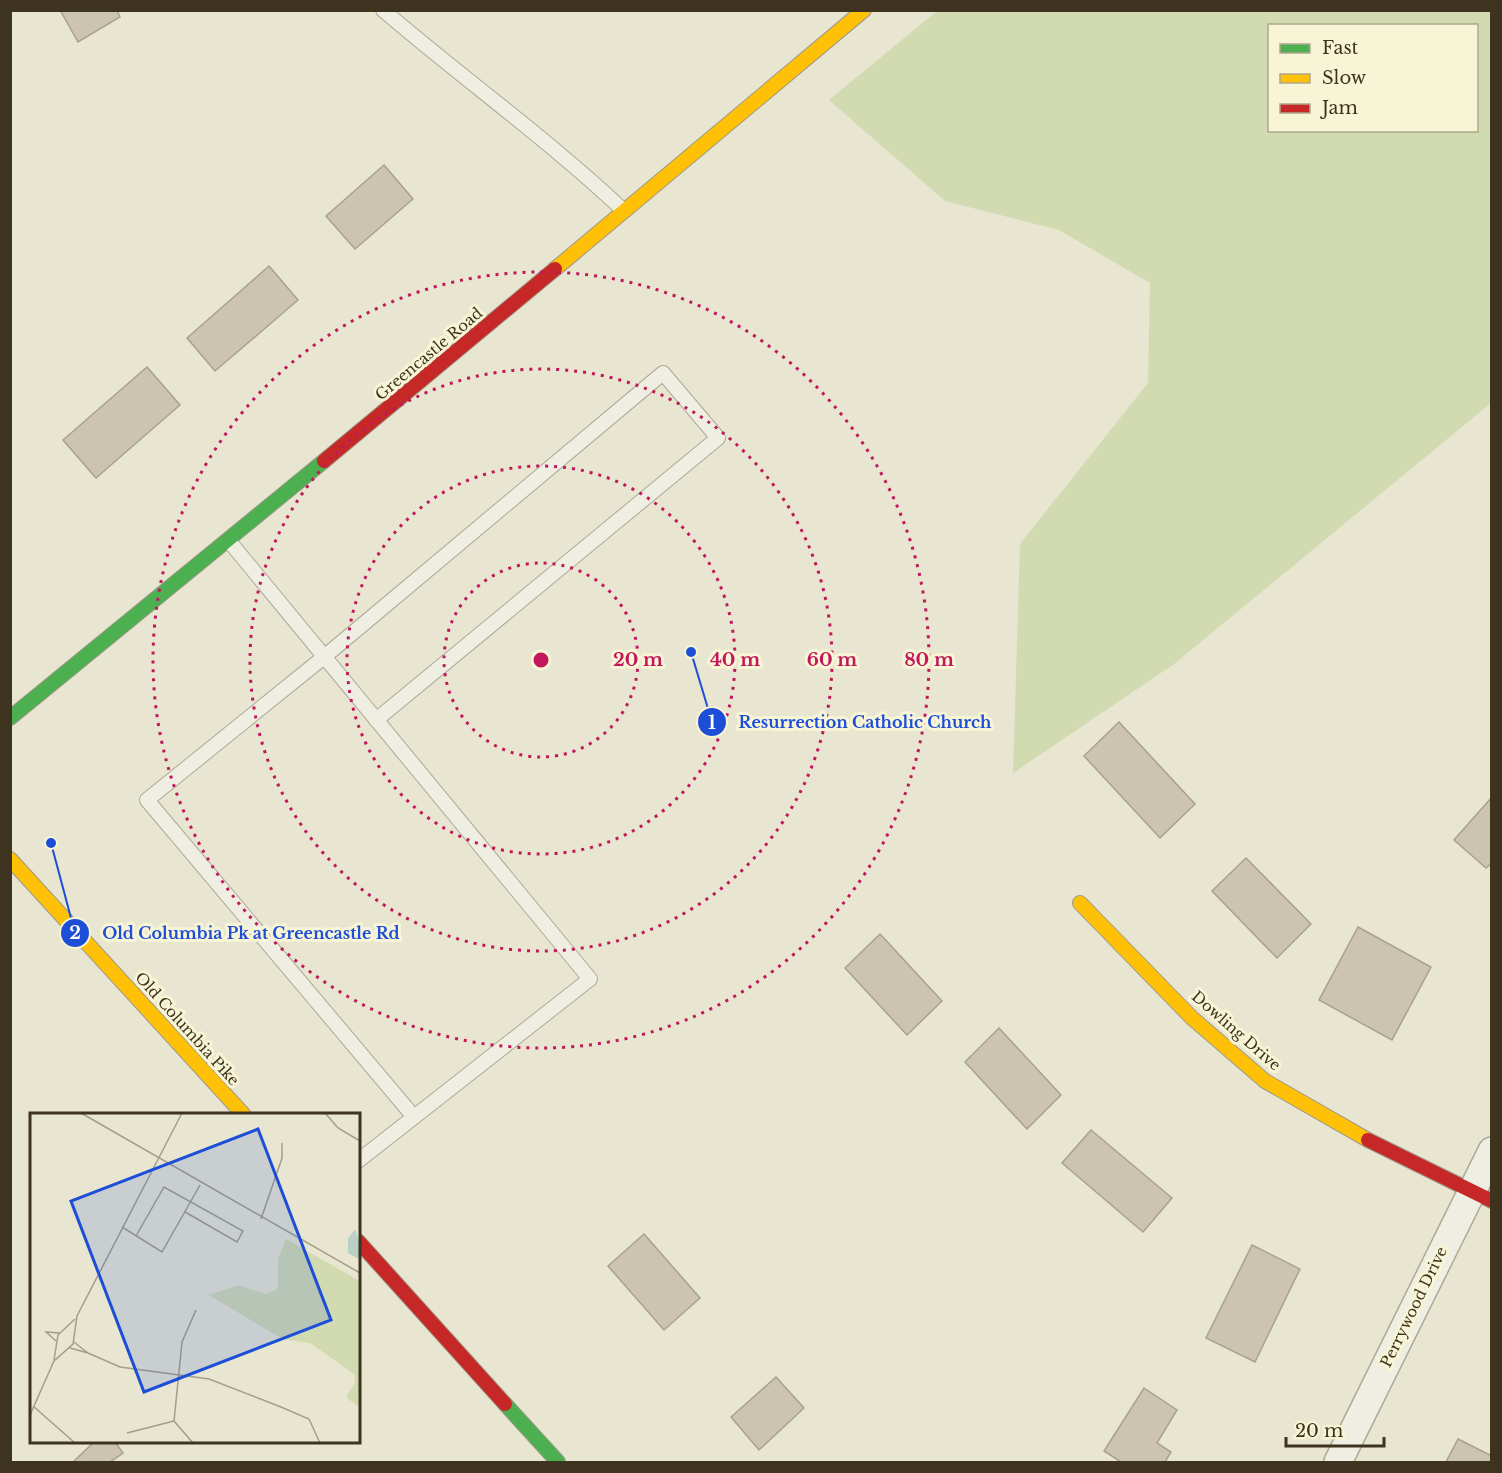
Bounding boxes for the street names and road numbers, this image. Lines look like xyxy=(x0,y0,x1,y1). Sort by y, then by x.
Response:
street label: Greencastle Road xyxy=(371,303,486,404)
street label: Old Columbia Pike xyxy=(131,968,243,1089)
street label: Dowling Drive xyxy=(1188,987,1285,1074)
street label: Perrywood Drive xyxy=(1376,1243,1451,1370)

